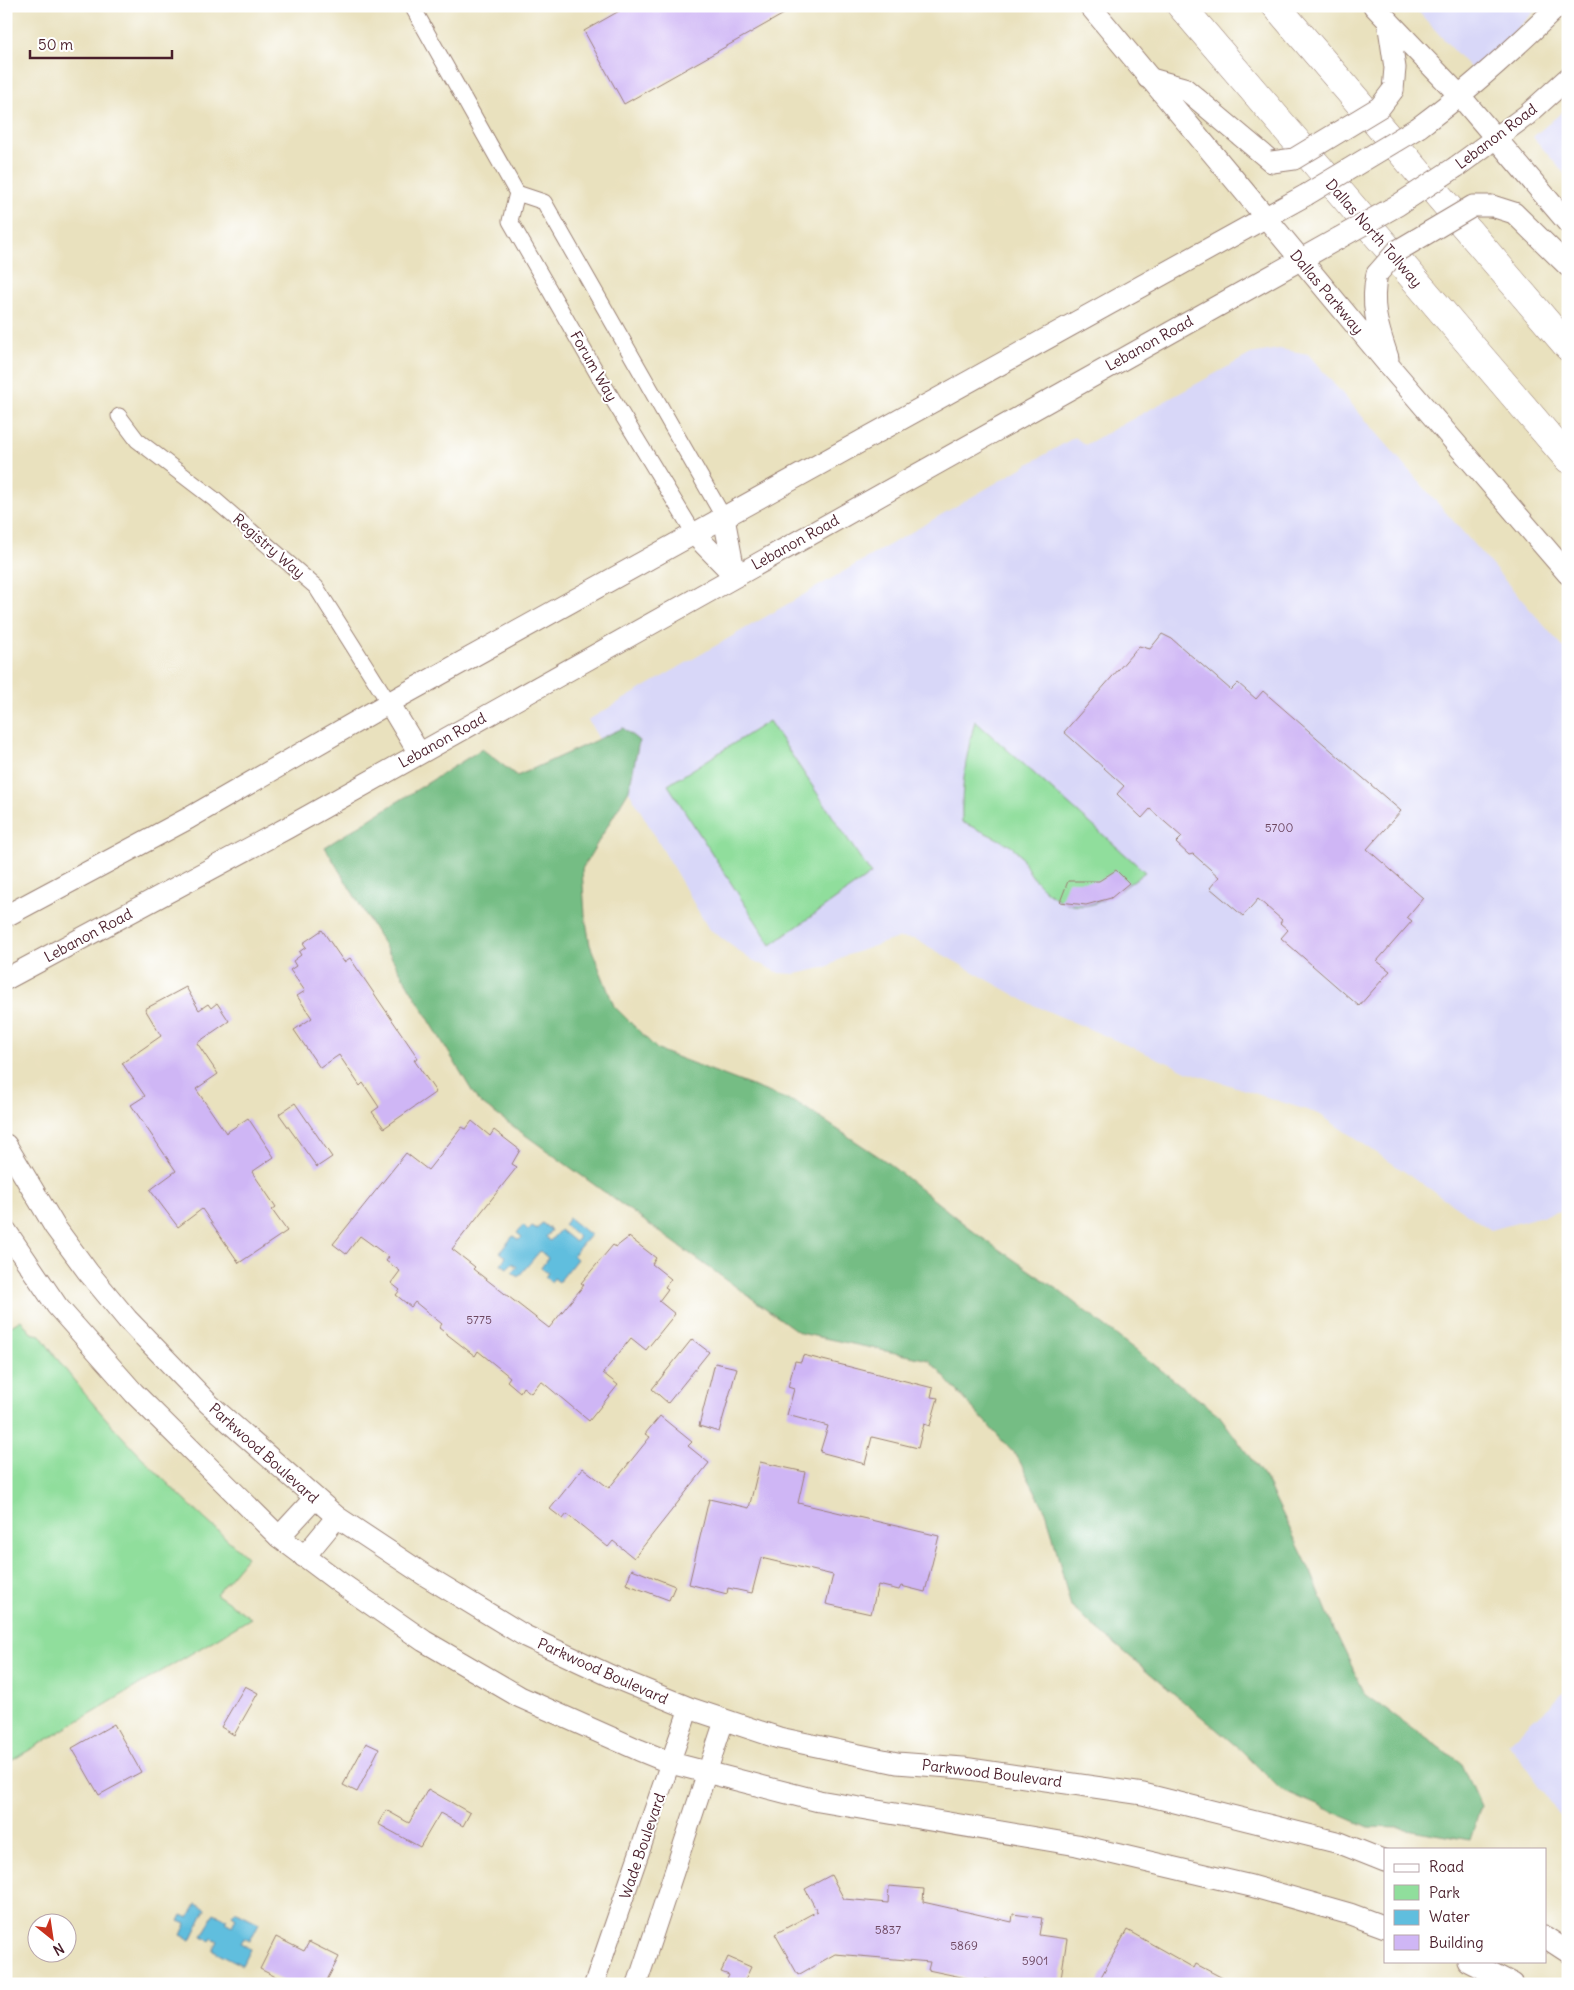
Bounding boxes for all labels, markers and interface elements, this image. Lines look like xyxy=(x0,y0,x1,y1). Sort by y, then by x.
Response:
scale bar xyxy=(30,28,172,60)
text: 50 m xyxy=(38,35,73,54)
street label: Lebanon Road xyxy=(1451,99,1541,173)
street label: Dallas North Tollway xyxy=(1322,175,1426,291)
street label: Dallas Parkway xyxy=(1286,246,1368,338)
street label: Lebanon Road xyxy=(1102,311,1196,375)
street label: Forum Way xyxy=(566,327,622,405)
street label: Registry Way xyxy=(229,510,309,582)
street label: Lebanon Road xyxy=(748,510,842,574)
street label: Lebanon Road xyxy=(395,708,489,772)
house number: 5700 xyxy=(1265,820,1293,835)
street label: Lebanon Road xyxy=(41,904,136,966)
house number: 5775 xyxy=(466,1312,492,1327)
street label: Parkwood Boulevard xyxy=(205,1399,323,1507)
street label: Parkwood Boulevard xyxy=(535,1634,671,1708)
street label: Parkwood Boulevard xyxy=(921,1755,1063,1791)
street label: Wade Boulevard xyxy=(615,1790,669,1902)
legend xyxy=(1384,1848,1546,1962)
text: Road xyxy=(1429,1857,1464,1876)
text: Park xyxy=(1429,1883,1460,1902)
text: Water xyxy=(1429,1907,1470,1926)
north arrow xyxy=(28,1912,78,1962)
house number: 5837 xyxy=(875,1922,901,1937)
text: Building xyxy=(1429,1933,1484,1952)
house number: 5869 xyxy=(950,1938,978,1953)
text: N xyxy=(50,1939,67,1959)
house number: 5901 xyxy=(1022,1953,1048,1968)

